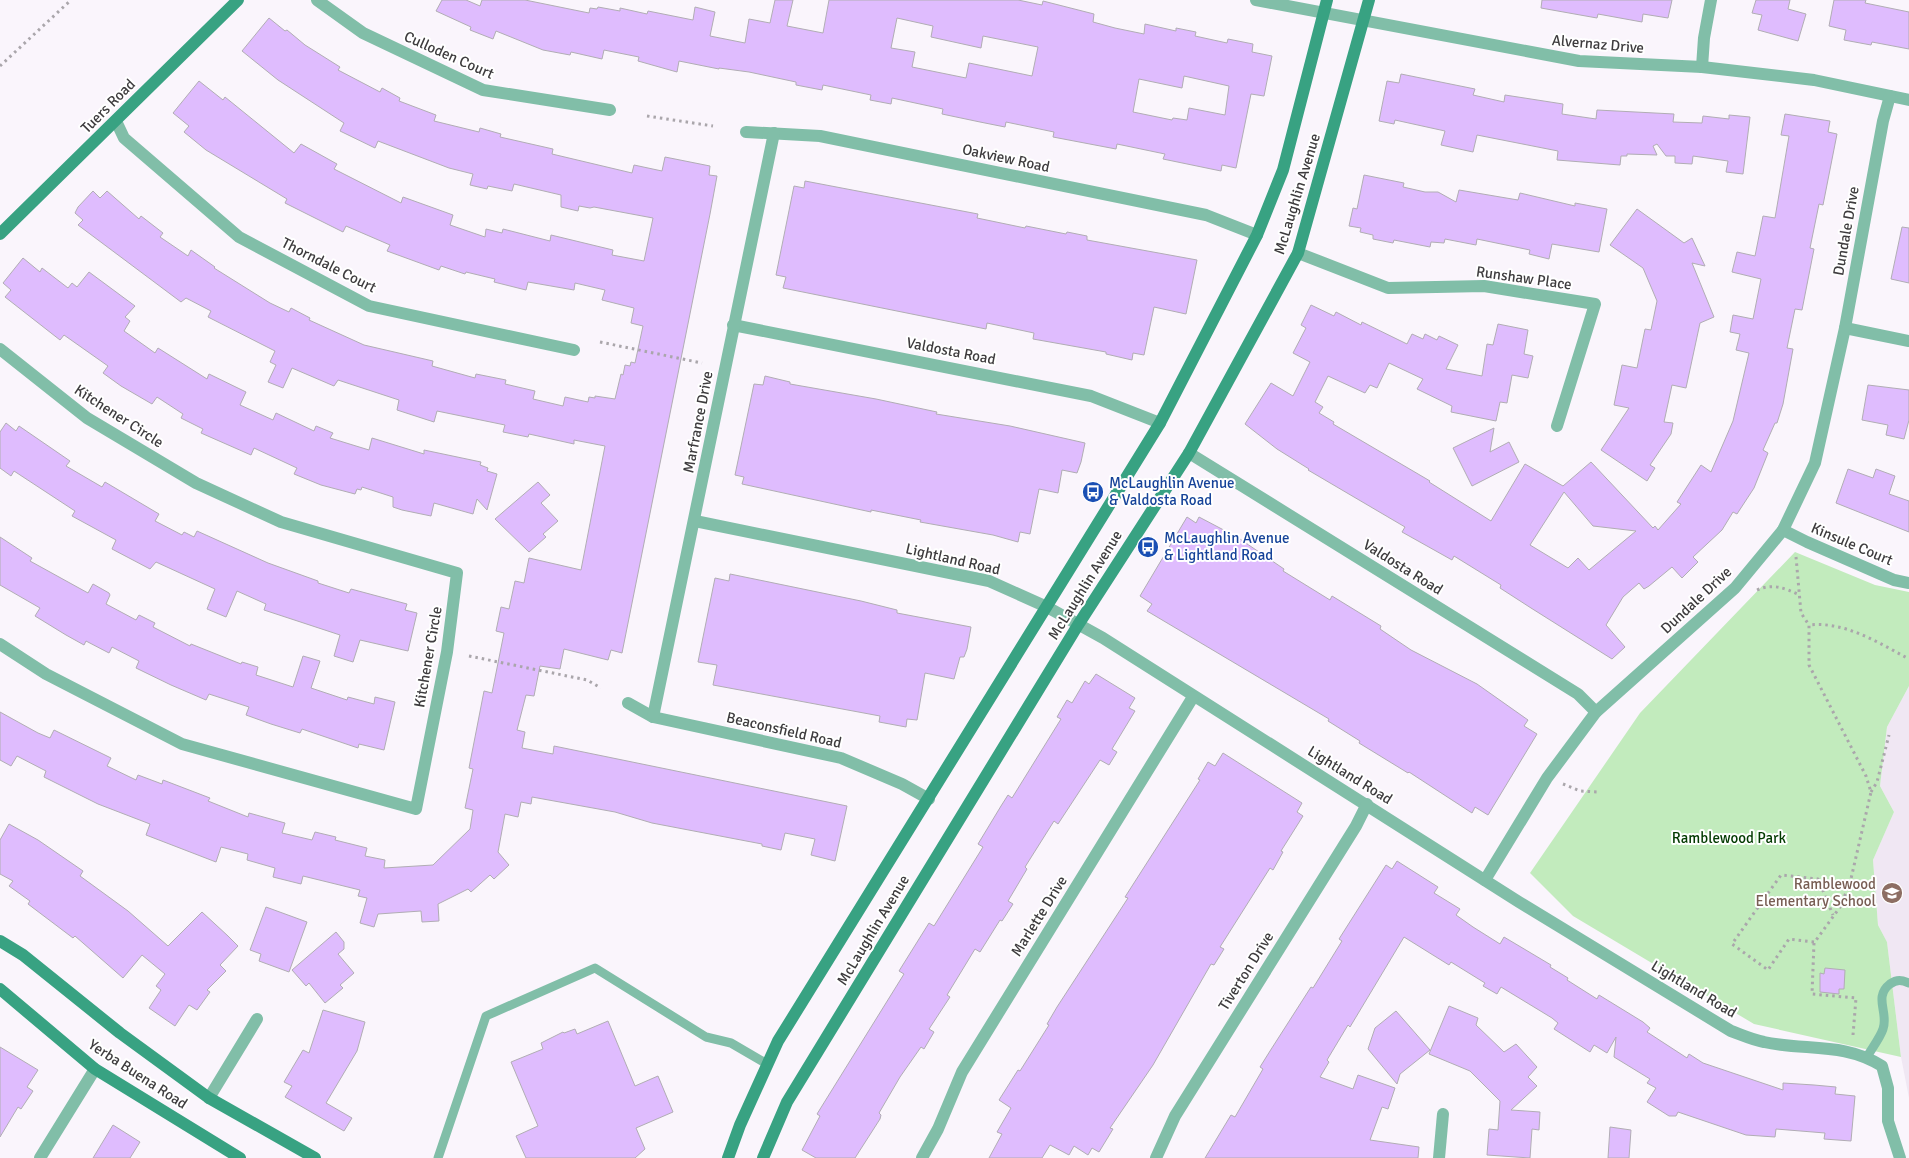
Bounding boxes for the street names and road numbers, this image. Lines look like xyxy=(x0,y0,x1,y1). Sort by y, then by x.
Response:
street label: Culloden Court xyxy=(401,27,497,83)
street label: Alvernaz Drive xyxy=(1551,31,1645,57)
street label: Tuers Road xyxy=(77,75,139,137)
street label: McLaughlin Avenue xyxy=(1270,131,1324,257)
street label: Oakview Road xyxy=(961,140,1051,176)
street label: Dundale Drive xyxy=(1829,185,1863,277)
street label: Thorndale Court xyxy=(279,233,379,297)
street label: Runshaw Place xyxy=(1475,262,1573,294)
street label: Valdosta Road xyxy=(905,334,997,368)
street label: Marfrance Drive xyxy=(679,369,717,475)
street label: Kitchener Circle xyxy=(71,381,167,451)
street label: Kinsule Court xyxy=(1808,519,1896,569)
street label: McLaughlin Avenue xyxy=(1044,527,1126,643)
street label: Valdosta Road xyxy=(1360,535,1446,599)
street label: Lightland Road xyxy=(904,539,1002,579)
street label: Dundale Drive xyxy=(1657,563,1735,637)
street label: Kitchener Circle xyxy=(410,605,446,709)
street label: Beaconsfield Road xyxy=(725,708,843,752)
street label: Lightland Road xyxy=(1304,742,1396,808)
street label: McLaughlin Avenue xyxy=(833,872,913,988)
street label: Marlette Drive xyxy=(1007,872,1071,960)
street label: Tiverton Drive xyxy=(1215,928,1277,1014)
street label: Lightland Road xyxy=(1648,956,1740,1022)
street label: Yerba Buena Road xyxy=(85,1035,191,1113)

